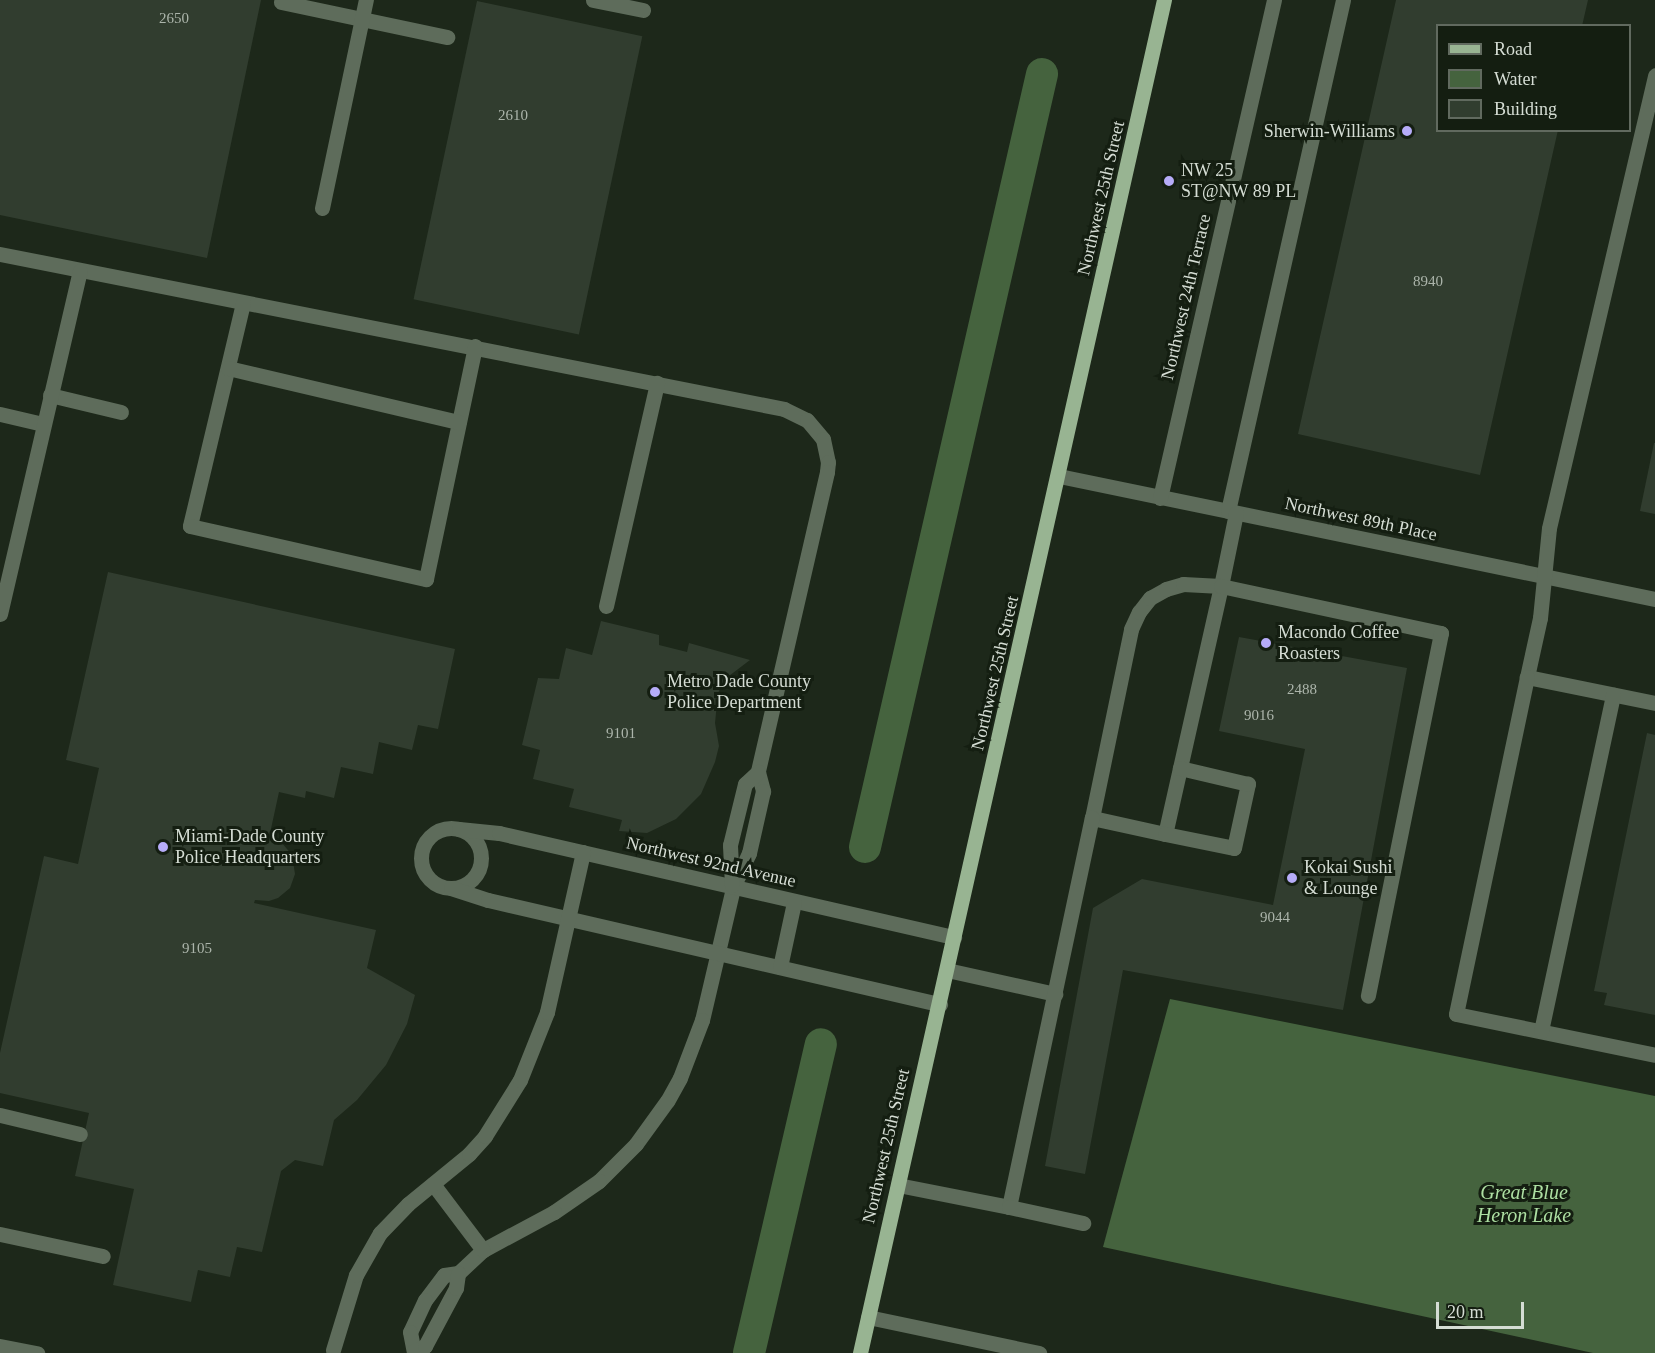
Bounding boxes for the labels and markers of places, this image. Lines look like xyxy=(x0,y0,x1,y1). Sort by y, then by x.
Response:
place label: Sherwin-Williams xyxy=(1264,120,1395,142)
marker: Sherwin-Williams xyxy=(1400,124,1414,138)
place label: NW 25 ST@NW 89 PL xyxy=(1181,160,1297,202)
marker: NW 25 ST@NW 89 PL xyxy=(1162,174,1176,188)
place label: Macondo Coffee Roasters xyxy=(1278,622,1399,664)
marker: Macondo Coffee Roasters xyxy=(1259,636,1273,650)
place label: Metro Dade County Police Department xyxy=(667,671,811,714)
marker: Metro Dade County Police Department xyxy=(648,685,662,699)
place label: Miami-Dade County Police Headquarters xyxy=(175,826,324,868)
marker: Miami-Dade County Police Headquarters xyxy=(156,840,170,854)
place label: Kokai Sushi & Lounge xyxy=(1304,857,1393,900)
marker: Kokai Sushi & Lounge xyxy=(1285,871,1299,885)

